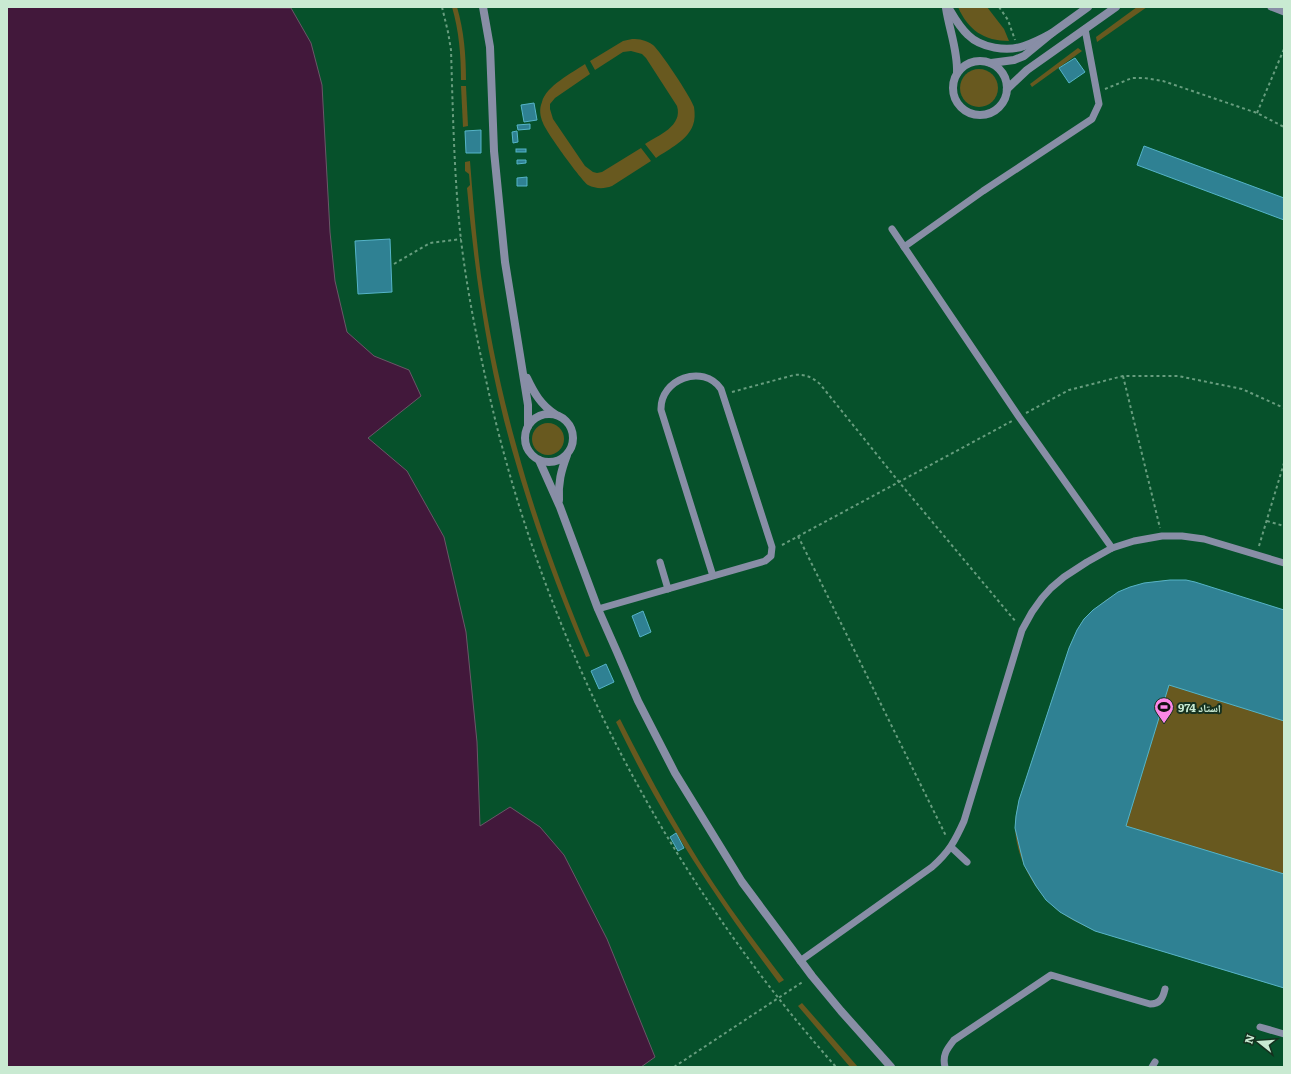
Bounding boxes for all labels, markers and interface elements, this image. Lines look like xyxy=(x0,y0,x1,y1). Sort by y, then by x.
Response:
sports icon: استاد 974 xyxy=(1153,696,1175,724)
place label: استاد 974 xyxy=(1178,699,1221,715)
north arrow xyxy=(1239,1022,1279,1062)
text: N xyxy=(1239,1032,1257,1046)

